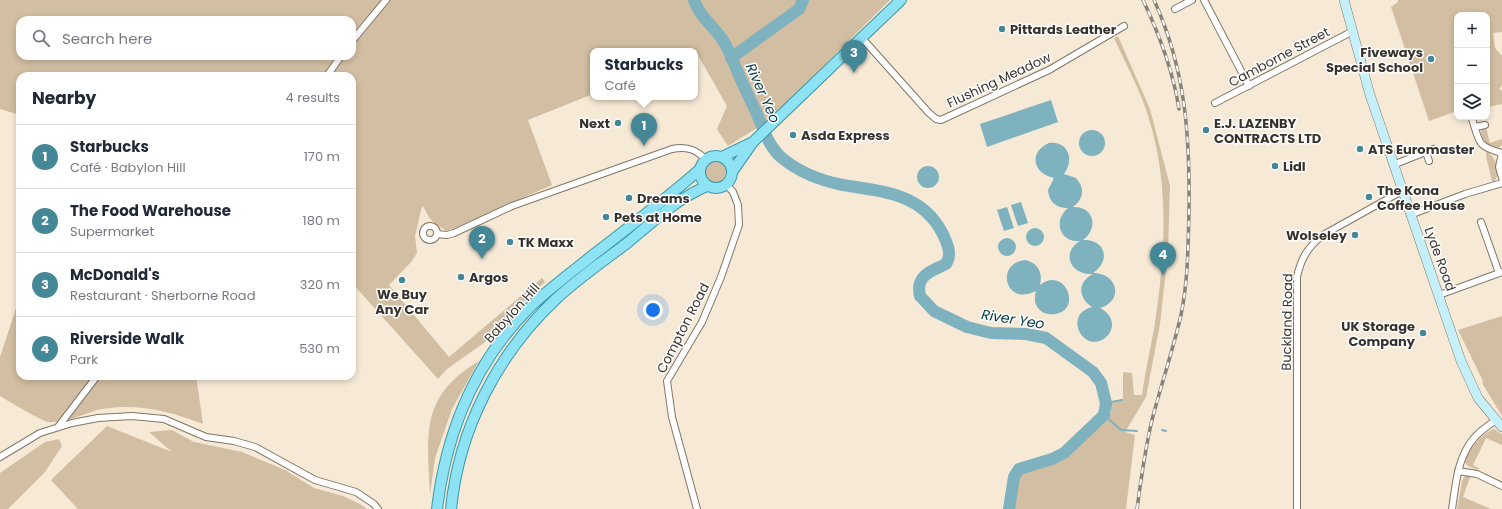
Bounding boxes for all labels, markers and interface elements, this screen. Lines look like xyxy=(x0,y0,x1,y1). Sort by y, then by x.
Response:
map controls xyxy=(1454,12,1490,120)
button: + xyxy=(1454,12,1490,48)
search box xyxy=(16,16,356,60)
place label: Pittards Leather xyxy=(1010,20,1117,39)
street label: Camborne Street xyxy=(1225,22,1333,92)
marker: Pittards Leather xyxy=(997,24,1007,34)
icon: search xyxy=(30,27,52,49)
text: Search here xyxy=(62,28,152,49)
pin: 3 xyxy=(841,40,867,73)
place label: Fiveways Special School xyxy=(1326,43,1423,77)
street label: Flushing Meadow xyxy=(944,47,1054,112)
popup xyxy=(590,48,698,100)
button: − xyxy=(1454,48,1490,84)
text: Starbucks xyxy=(605,54,683,75)
marker: Fiveways Special School xyxy=(1426,54,1436,64)
water label: River Yeo xyxy=(741,60,785,126)
text: Café xyxy=(605,76,636,95)
button: layers xyxy=(1454,84,1490,120)
text: Nearby xyxy=(32,86,96,110)
text: 4 results xyxy=(286,88,340,107)
pin: 1 xyxy=(631,113,657,146)
place label: Next xyxy=(579,114,610,133)
place label: E.J. LAZENBY CONTRACTS LTD xyxy=(1214,114,1322,148)
marker: Next xyxy=(613,118,623,128)
marker: E.J. LAZENBY CONTRACTS LTD xyxy=(1201,125,1211,135)
place label: Asda Express xyxy=(801,126,890,145)
marker: Asda Express xyxy=(788,130,798,140)
text: Starbucks xyxy=(70,136,149,157)
place label: ATS Euromaster xyxy=(1368,140,1475,159)
marker: ATS Euromaster xyxy=(1355,144,1365,154)
text: 1 xyxy=(43,147,47,166)
text: 170 m xyxy=(304,147,340,166)
place label: Lidl xyxy=(1283,157,1306,176)
text: Café · Babylon Hill xyxy=(70,158,186,177)
marker: Lidl xyxy=(1270,161,1280,171)
place label: The Kona Coffee House xyxy=(1377,181,1465,215)
place label: Dreams xyxy=(637,189,690,208)
marker: The Kona Coffee House xyxy=(1364,192,1374,202)
marker: Dreams xyxy=(624,193,634,203)
text: The Food Warehouse xyxy=(70,200,231,221)
place label: Pets at Home xyxy=(614,208,702,227)
text: 2 xyxy=(41,211,49,230)
text: 180 m xyxy=(303,211,340,230)
marker: Pets at Home xyxy=(601,212,611,222)
text: Supermarket xyxy=(70,222,154,241)
street label: Lyde Road xyxy=(1420,224,1460,294)
pin: 2 xyxy=(469,226,495,259)
place label: Wolseley xyxy=(1286,226,1348,245)
marker: Wolseley xyxy=(1350,230,1360,240)
place label: TK Maxx xyxy=(518,233,574,252)
marker: TK Maxx xyxy=(505,237,515,247)
pin: 4 xyxy=(1150,242,1176,275)
text: McDonald's xyxy=(70,264,160,285)
place label: Argos xyxy=(469,268,509,287)
marker: Argos xyxy=(456,272,466,282)
street label: Buckland Road xyxy=(1277,273,1297,371)
text: 3 xyxy=(41,275,49,294)
text: 320 m xyxy=(300,275,340,294)
marker: We Buy Any Car xyxy=(397,275,407,285)
street label: Babylon Hill xyxy=(480,279,544,347)
street label: Compton Road xyxy=(652,279,714,377)
place label: We Buy Any Car xyxy=(375,285,429,319)
text: Restaurant · Sherborne Road xyxy=(70,286,255,305)
your location xyxy=(643,300,663,320)
water label: River Yeo xyxy=(980,304,1046,334)
place label: UK Storage Company xyxy=(1341,317,1416,351)
text: Riverside Walk xyxy=(70,328,184,349)
marker: UK Storage Company xyxy=(1418,328,1428,338)
text: 4 xyxy=(41,339,49,358)
text: 530 m xyxy=(299,339,340,358)
text: Park xyxy=(70,350,98,369)

